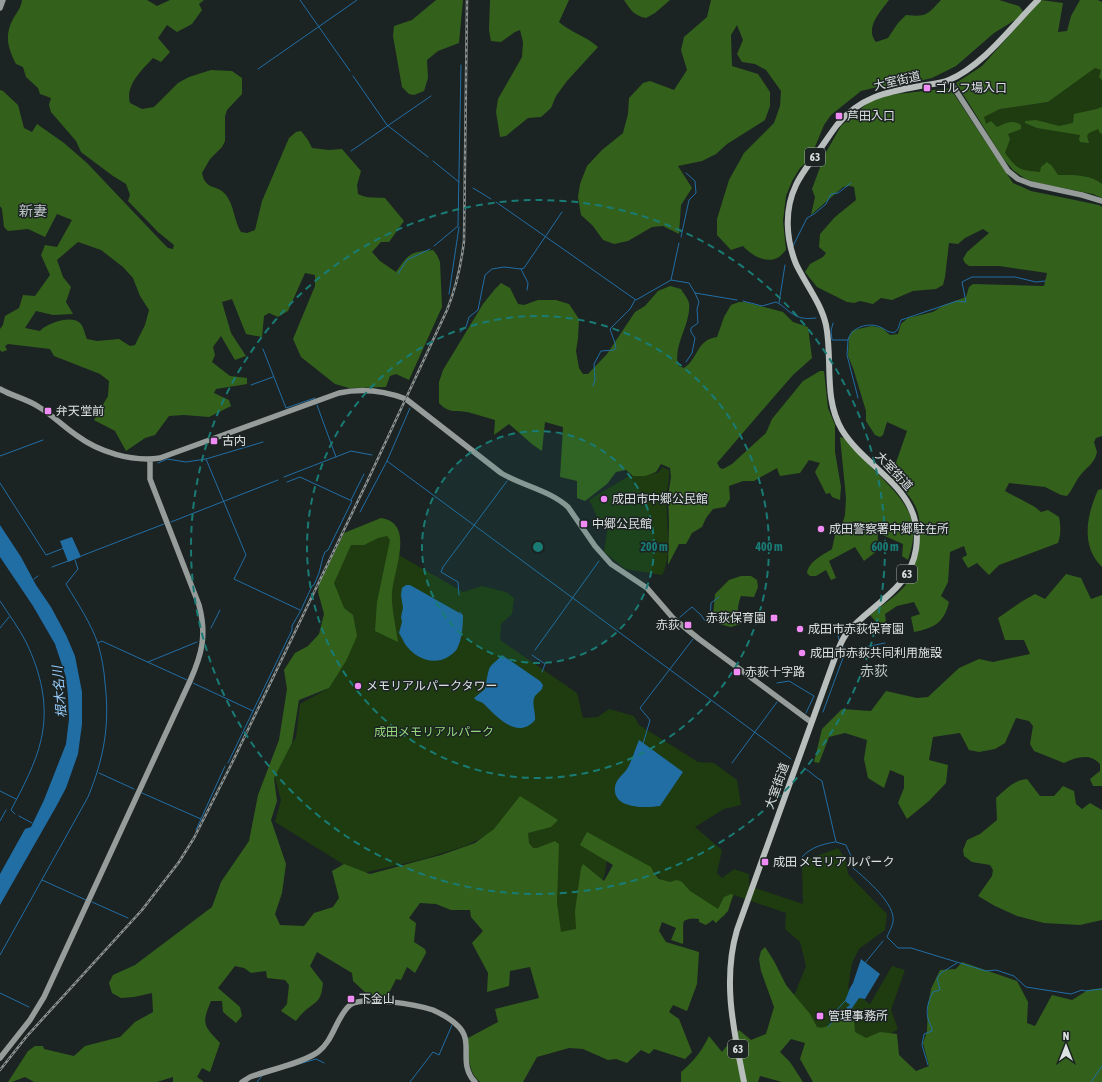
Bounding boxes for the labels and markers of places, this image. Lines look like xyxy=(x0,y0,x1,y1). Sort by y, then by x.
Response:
place label: ゴルフ場入口 xyxy=(935,81,1007,95)
marker: ゴルフ場入口 xyxy=(922,83,932,93)
place label: 芦田入口 xyxy=(847,109,895,123)
marker: 芦田入口 xyxy=(834,111,844,121)
place label: 弁天堂前 xyxy=(56,404,104,418)
marker: 弁天堂前 xyxy=(43,406,53,416)
place label: 古内 xyxy=(222,434,246,448)
marker: 古内 xyxy=(209,436,219,446)
place label: 成田市中郷公民館 xyxy=(612,492,708,506)
marker: 成田市中郷公民館 xyxy=(599,494,609,504)
place label: 中郷公民館 xyxy=(592,517,652,531)
marker: 中郷公民館 xyxy=(579,519,589,529)
place label: 成田警察署中郷駐在所 xyxy=(829,522,949,536)
marker: 成田警察署中郷駐在所 xyxy=(816,524,826,534)
centre of rings xyxy=(531,540,545,554)
place label: 赤荻保育園 xyxy=(706,611,766,625)
marker: 赤荻保育園 xyxy=(769,613,779,623)
place label: 赤荻 xyxy=(656,618,680,632)
marker: 赤荻 xyxy=(683,620,693,630)
place label: 成田市赤荻保育園 xyxy=(808,622,904,636)
marker: 成田市赤荻保育園 xyxy=(795,624,805,634)
place label: 成田市赤荻共同利用施設 xyxy=(810,646,942,660)
marker: 成田市赤荻共同利用施設 xyxy=(797,648,807,658)
place label: 赤荻十字路 xyxy=(745,665,805,679)
marker: 赤荻十字路 xyxy=(732,667,742,677)
place label: メモリアルパークタワー xyxy=(366,679,497,693)
marker: メモリアルパークタワー xyxy=(353,681,363,691)
place label: 成田 メモリアルパーク xyxy=(773,855,895,869)
marker: 成田 メモリアルパーク xyxy=(760,857,770,867)
place label: 下金山 xyxy=(359,992,395,1006)
marker: 下金山 xyxy=(346,994,356,1004)
place label: 管理事務所 xyxy=(828,1009,888,1023)
marker: 管理事務所 xyxy=(815,1011,825,1021)

